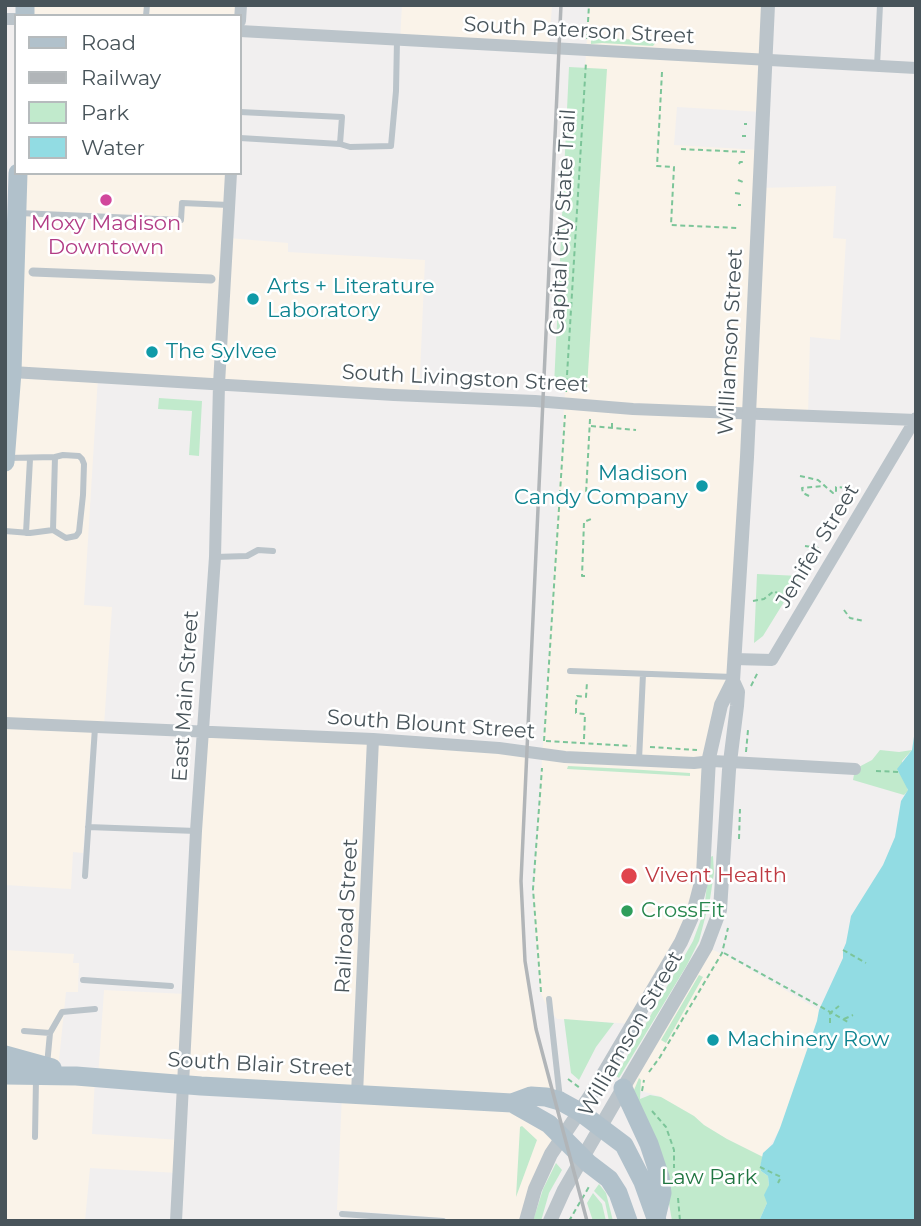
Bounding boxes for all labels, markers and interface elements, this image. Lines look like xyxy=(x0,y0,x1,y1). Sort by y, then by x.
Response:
street label: South Paterson Street xyxy=(463,12,695,50)
legend xyxy=(14,14,242,175)
text: Road xyxy=(81,30,136,55)
text: Railway xyxy=(81,65,161,90)
text: Park xyxy=(81,100,129,125)
street label: Capital City State Trail xyxy=(544,108,582,336)
text: Water xyxy=(81,135,145,160)
marker: Moxy Madison Downtown xyxy=(98,192,114,208)
place label: Moxy Madison Downtown xyxy=(31,211,181,261)
street label: Williamson Street xyxy=(714,248,748,436)
place label: Arts + Literature Laboratory xyxy=(267,274,435,324)
marker: Arts + Literature Laboratory xyxy=(245,291,261,307)
place label: The Sylvee xyxy=(166,339,277,365)
marker: The Sylvee xyxy=(144,344,160,360)
street label: South Livingston Street xyxy=(341,360,589,398)
place label: Madison Candy Company xyxy=(514,461,688,511)
marker: Madison Candy Company xyxy=(694,478,710,494)
street label: Jenifer Street xyxy=(771,479,865,613)
street label: East Main Street xyxy=(167,609,205,783)
street label: South Blount Street xyxy=(326,705,536,745)
street label: Railroad Street xyxy=(330,838,364,994)
place label: Vivent Health xyxy=(645,863,787,889)
marker: Vivent Health xyxy=(619,866,639,886)
place label: CrossFit xyxy=(641,898,725,924)
marker: CrossFit xyxy=(619,903,635,919)
street label: Williamson Street xyxy=(573,947,689,1121)
place label: Machinery Row xyxy=(727,1027,889,1053)
marker: Machinery Row xyxy=(705,1032,721,1048)
street label: South Blair Street xyxy=(167,1048,353,1082)
park label: Law Park xyxy=(661,1165,757,1191)

